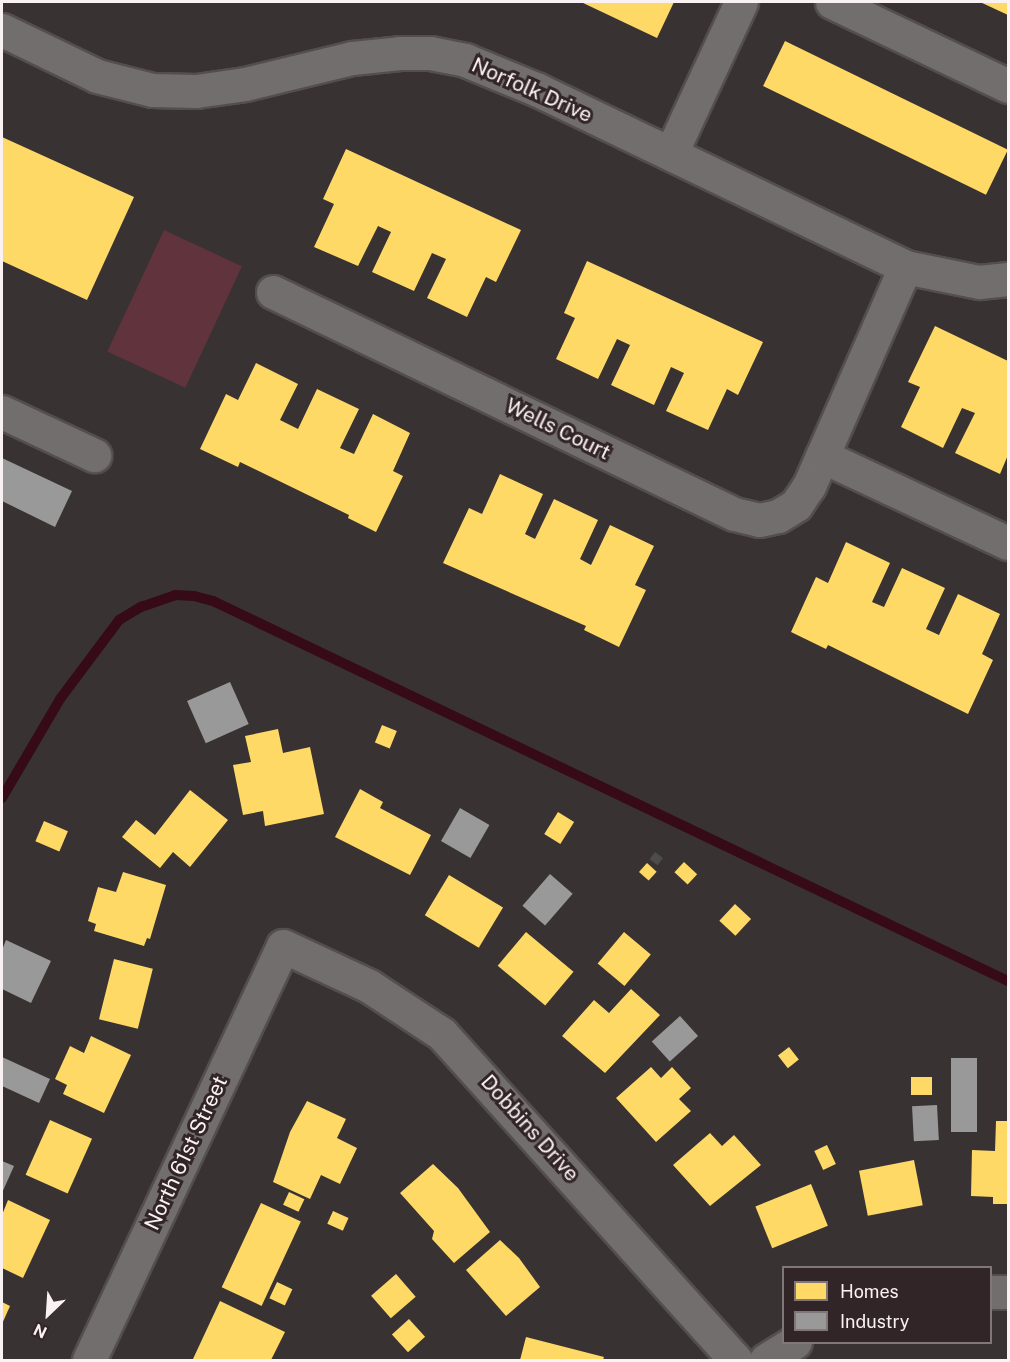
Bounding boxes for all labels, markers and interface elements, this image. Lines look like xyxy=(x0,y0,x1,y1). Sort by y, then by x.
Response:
street label: Norfolk Drive xyxy=(468,52,596,128)
street label: Wells Court xyxy=(501,393,615,465)
street label: Dobbins Drive xyxy=(476,1069,584,1187)
street label: North 61st Street xyxy=(139,1072,233,1234)
legend xyxy=(782,1266,992,1344)
text: Homes xyxy=(840,1281,899,1302)
north arrow xyxy=(18,1284,78,1344)
text: Industry xyxy=(840,1311,909,1332)
text: N xyxy=(31,1320,50,1342)

